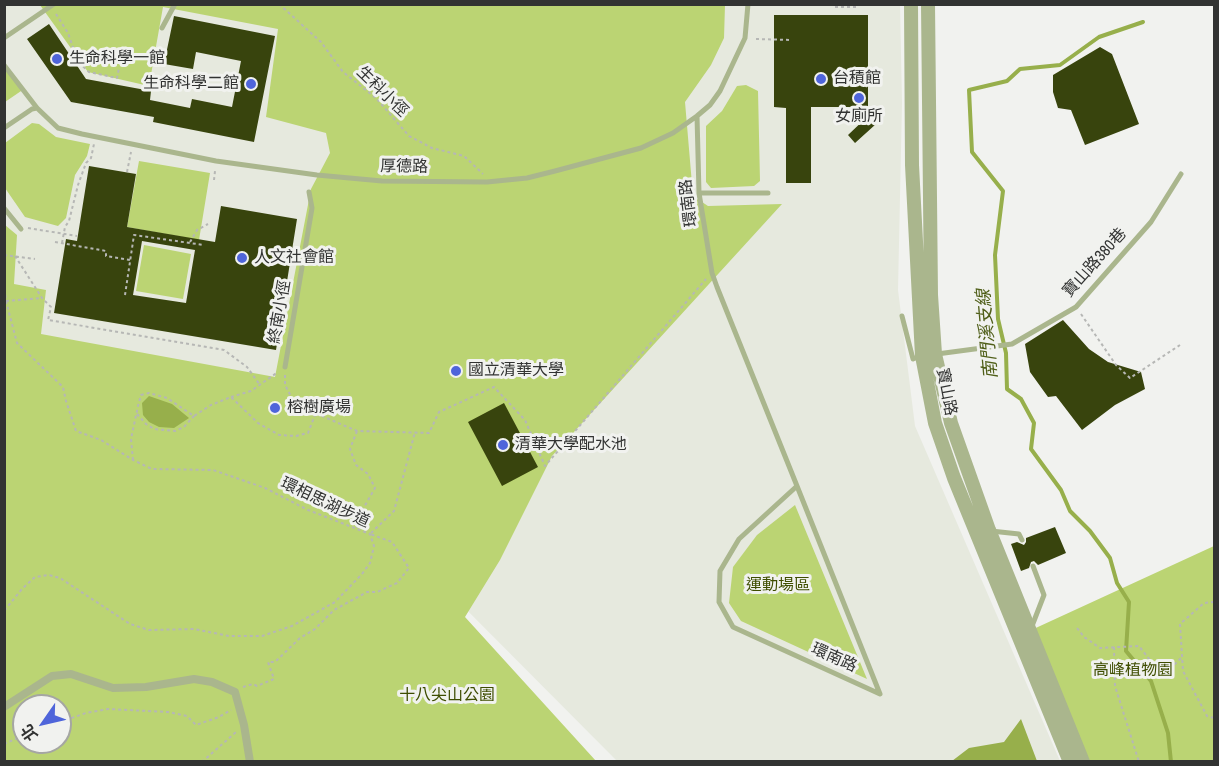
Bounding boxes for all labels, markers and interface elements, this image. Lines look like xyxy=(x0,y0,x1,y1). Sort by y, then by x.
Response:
place label: 生命科學一館 xyxy=(69,49,165,69)
marker: 生命科學一館 xyxy=(50,52,64,66)
street label: 生科小徑 xyxy=(352,63,412,121)
place label: 台積館 xyxy=(833,69,881,89)
marker: 台積館 xyxy=(814,72,828,86)
place label: 生命科學二館 xyxy=(143,74,239,94)
marker: 生命科學二館 xyxy=(244,77,258,91)
marker: 女廁所 xyxy=(852,91,866,105)
place label: 女廁所 xyxy=(835,107,883,127)
street label: 厚德路 xyxy=(380,157,428,177)
street label: 環南路 xyxy=(677,178,701,228)
street label: 寶山路380巷 xyxy=(1059,225,1131,301)
place label: 人文社會館 xyxy=(254,248,334,268)
marker: 人文社會館 xyxy=(235,251,249,265)
street label: 終南小徑 xyxy=(265,279,295,345)
water label: 南門溪支線 xyxy=(973,288,1003,380)
place label: 國立清華大學 xyxy=(468,361,564,381)
marker: 國立清華大學 xyxy=(449,364,463,378)
street label: 寶山路 xyxy=(932,367,960,417)
place label: 榕樹廣場 xyxy=(287,398,351,418)
marker: 榕樹廣場 xyxy=(268,401,282,415)
place label: 清華大學配水池 xyxy=(515,435,627,455)
marker: 清華大學配水池 xyxy=(496,438,510,452)
street label: 環相思湖步道 xyxy=(277,474,373,532)
park label: 運動場區 xyxy=(746,576,810,596)
street label: 環南路 xyxy=(808,639,860,677)
park label: 高峰植物園 xyxy=(1093,661,1173,681)
park label: 十八尖山公園 xyxy=(399,686,495,706)
north arrow xyxy=(12,694,72,754)
text: 北 xyxy=(15,720,42,746)

